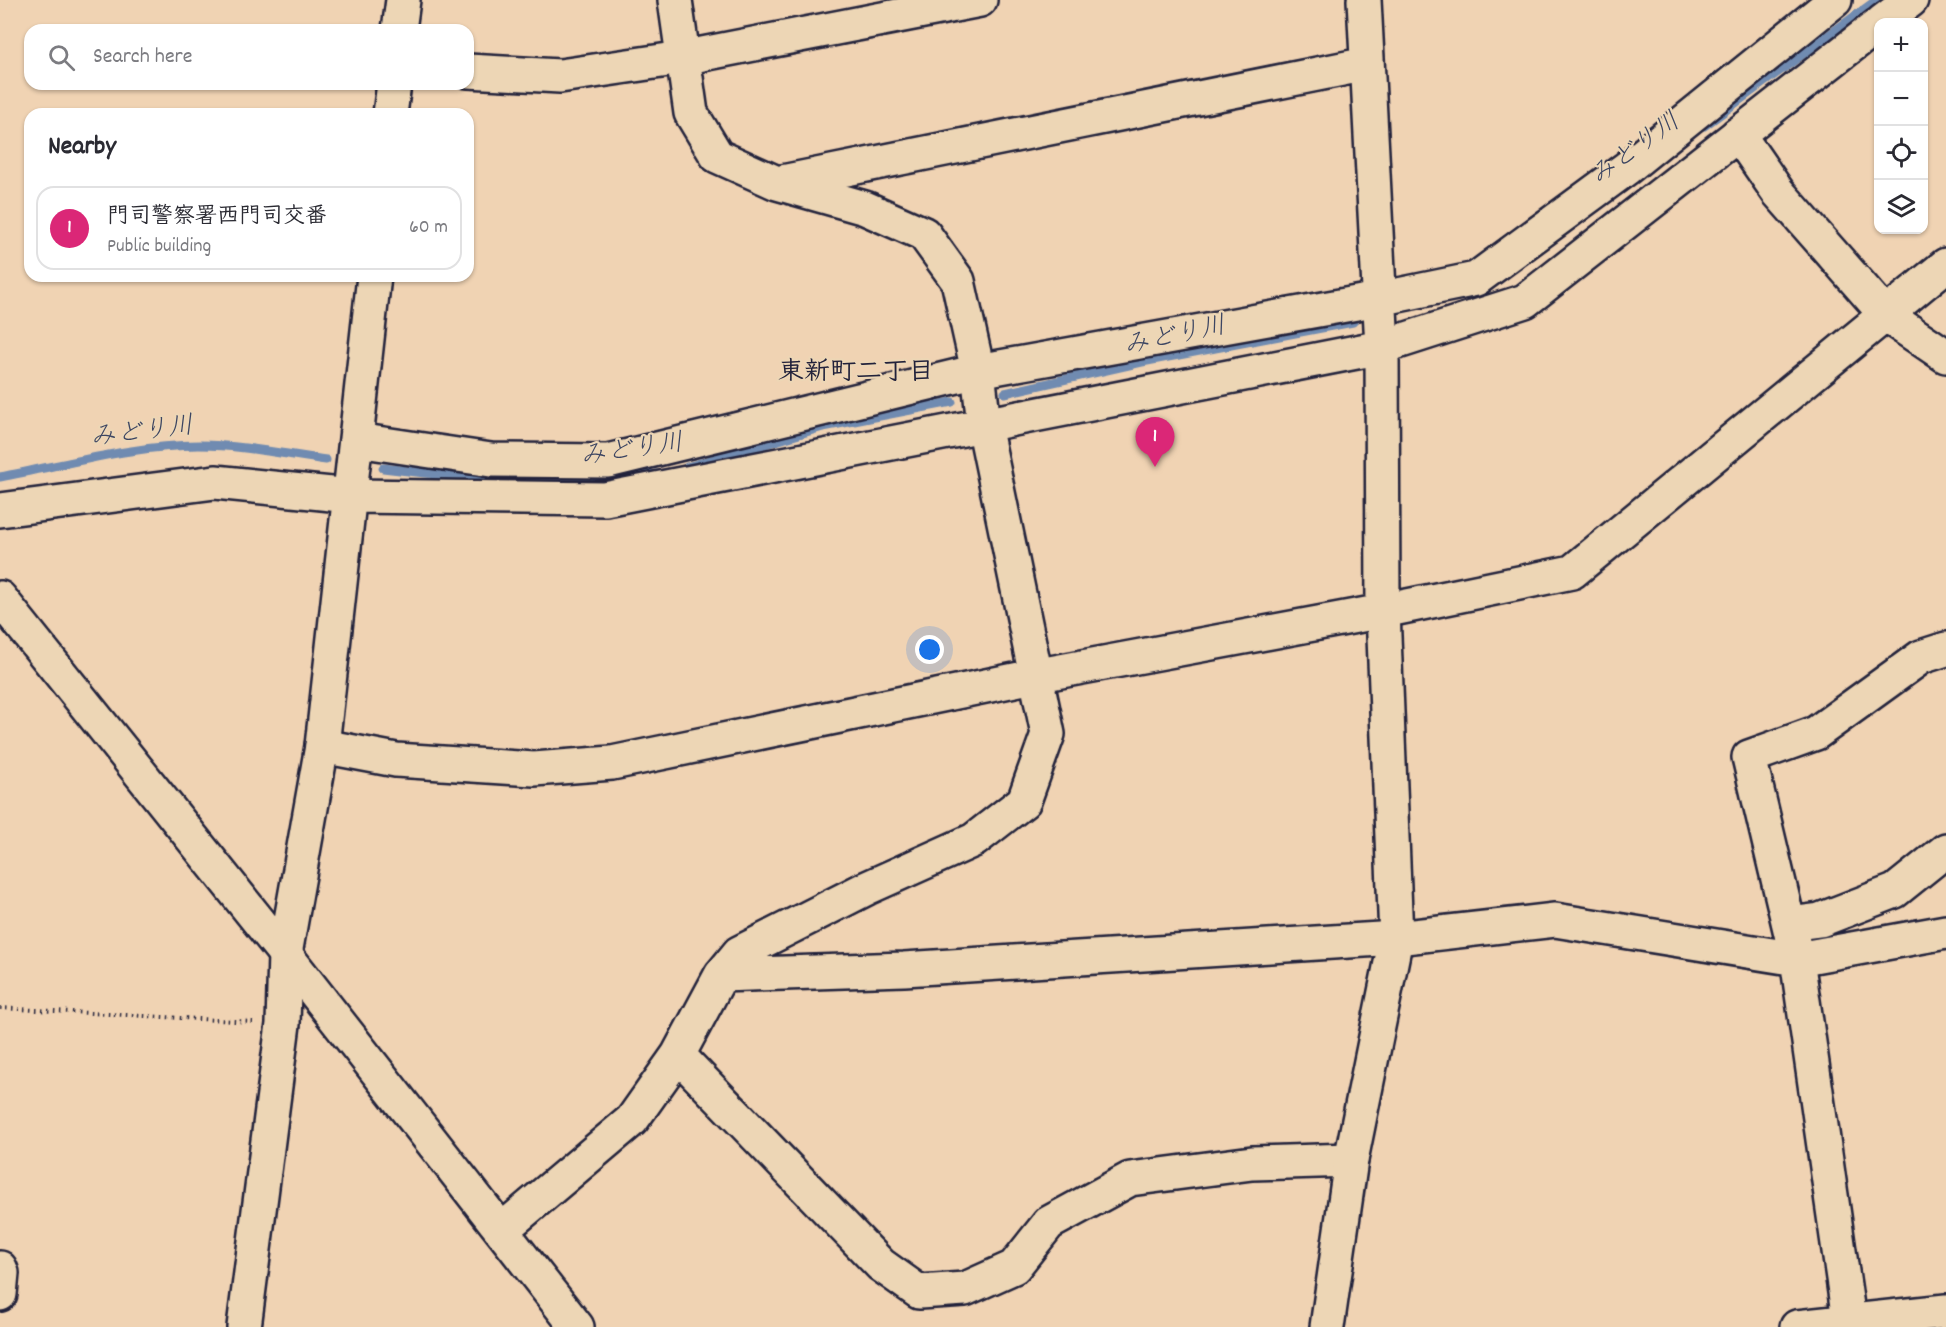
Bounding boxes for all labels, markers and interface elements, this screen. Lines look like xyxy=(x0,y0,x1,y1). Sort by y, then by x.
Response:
map controls xyxy=(1874,18,1928,234)
button: + xyxy=(1874,18,1928,72)
search box xyxy=(24,24,474,90)
icon: search xyxy=(45,41,78,74)
text: Search here xyxy=(93,42,192,73)
button: − xyxy=(1874,72,1928,126)
water label: みどり川 xyxy=(1583,104,1689,196)
button: locate xyxy=(1874,126,1928,180)
text: Nearby xyxy=(48,129,116,166)
button: layers xyxy=(1874,180,1928,234)
text: 門司警察署西門司交番 xyxy=(107,202,327,233)
text: 1 xyxy=(67,214,72,242)
text: 60 m xyxy=(409,214,448,242)
text: Public building xyxy=(107,233,211,261)
water label: みどり川 xyxy=(1120,308,1230,366)
district label: 東新町二丁目 xyxy=(778,355,934,392)
water label: みどり川 xyxy=(88,408,196,458)
pin: 1 xyxy=(1136,418,1174,467)
water label: みどり川 xyxy=(578,425,686,477)
your location xyxy=(915,635,944,664)

